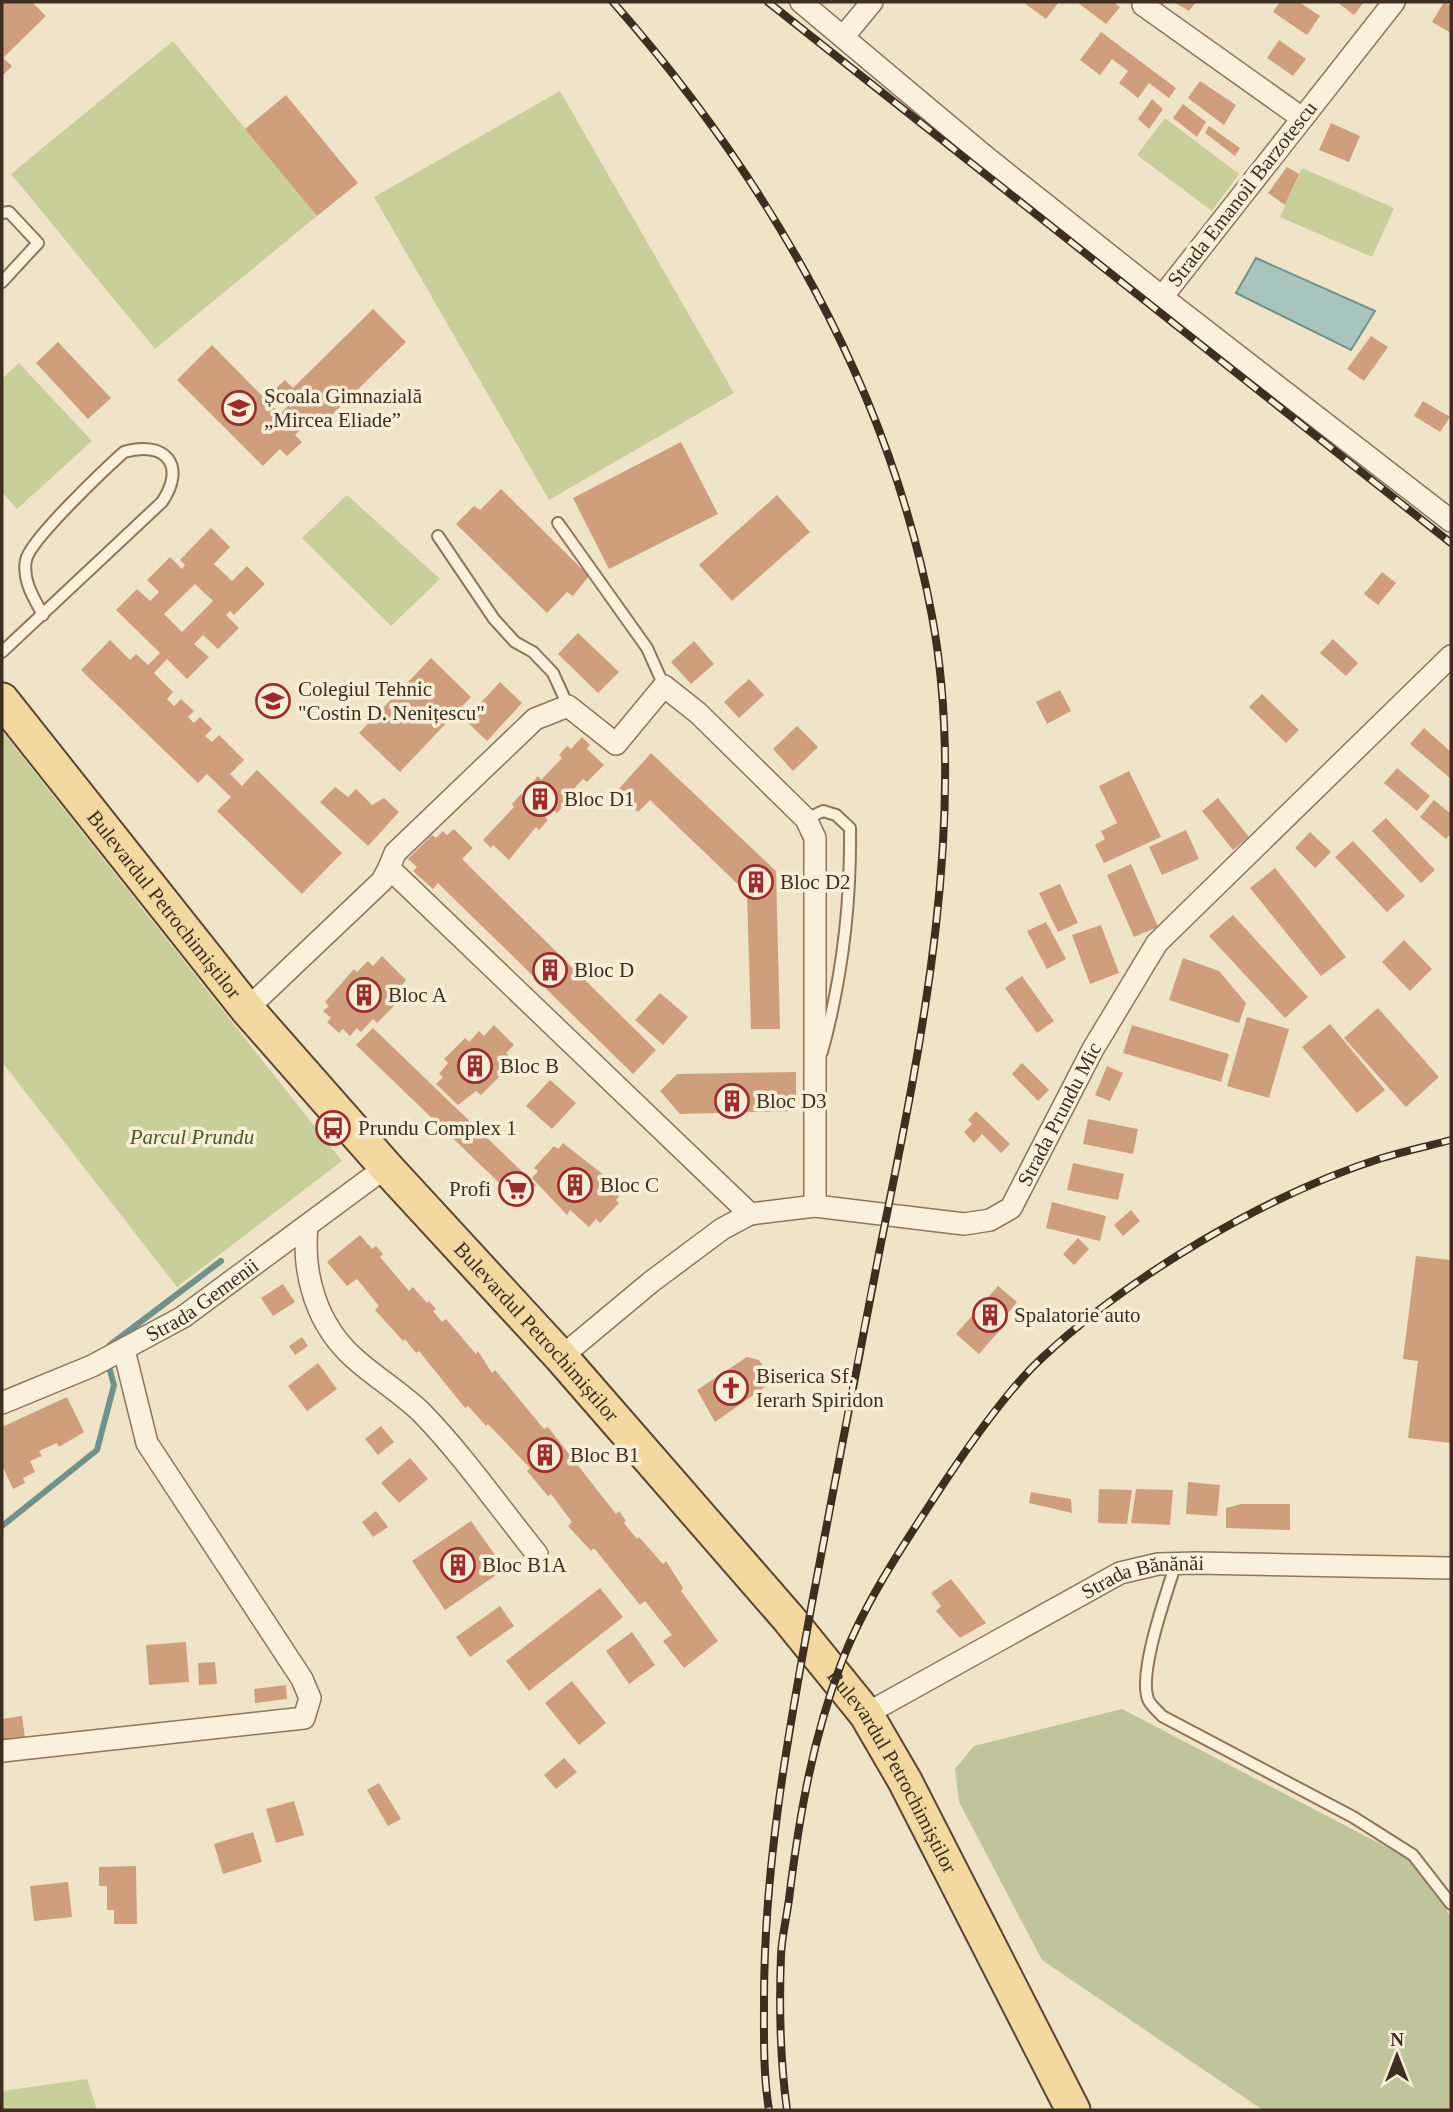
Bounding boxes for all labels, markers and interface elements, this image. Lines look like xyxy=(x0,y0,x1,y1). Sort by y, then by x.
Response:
street label: Strada Emanoil Barzotescu xyxy=(1162,96,1322,291)
place label: Școala Gimnazială „Mircea Eliade” xyxy=(264,384,423,432)
school or university icon: Școala Gimnazială „Mircea Eliade” xyxy=(220,389,258,427)
place label: Colegiul Tehnic "Costin D. Nenițescu" xyxy=(298,677,485,725)
school or university icon: Colegiul Tehnic "Costin D. Nenițescu" xyxy=(254,682,292,720)
building icon: Bloc D1 xyxy=(521,780,559,818)
place label: Bloc D1 xyxy=(564,787,635,811)
street label: Bulevardul Petrochimiștilor xyxy=(82,805,246,1004)
building icon: Bloc D2 xyxy=(737,863,775,901)
place label: Bloc D2 xyxy=(780,870,851,894)
building icon: Bloc D xyxy=(531,951,569,989)
place label: Bloc D xyxy=(574,958,634,982)
building icon: Bloc A xyxy=(345,976,383,1014)
place label: Bloc A xyxy=(388,983,448,1007)
street label: Strada Prundu Mic xyxy=(1012,1038,1106,1190)
building icon: Bloc B xyxy=(456,1047,494,1085)
place label: Bloc B xyxy=(500,1054,559,1078)
building icon: Bloc D3 xyxy=(713,1082,751,1120)
place label: Bloc D3 xyxy=(756,1089,827,1113)
bus stop icon: Prundu Complex 1 xyxy=(314,1109,352,1147)
place label: Prundu Complex 1 xyxy=(358,1116,517,1140)
park label: Parcul Prundu xyxy=(129,1125,254,1149)
building icon: Bloc C xyxy=(556,1166,594,1204)
supermarket icon: Profi xyxy=(497,1170,535,1208)
place label: Bloc C xyxy=(600,1173,659,1197)
place label: Profi xyxy=(449,1177,491,1201)
street label: Bulevardul Petrochimiștilor xyxy=(449,1237,624,1427)
street label: Strada Gemenii xyxy=(142,1253,263,1347)
building icon: Spalatorie auto xyxy=(971,1296,1009,1334)
place label: Spalatorie auto xyxy=(1014,1303,1141,1327)
place label: Biserica Sf. Ierarh Spiridon xyxy=(756,1364,884,1412)
church icon: Biserica Sf. Ierarh Spiridon xyxy=(712,1369,750,1407)
building icon: Bloc B1 xyxy=(526,1436,564,1474)
place label: Bloc B1 xyxy=(570,1443,639,1467)
building icon: Bloc B1A xyxy=(439,1546,477,1584)
street label: Strada Bănănăi xyxy=(1077,1551,1205,1604)
place label: Bloc B1A xyxy=(482,1553,567,1577)
street label: Bulevardul Petrochimiștilor xyxy=(822,1664,962,1877)
north arrow xyxy=(1362,2021,1432,2091)
text: N xyxy=(1390,2029,1404,2050)

